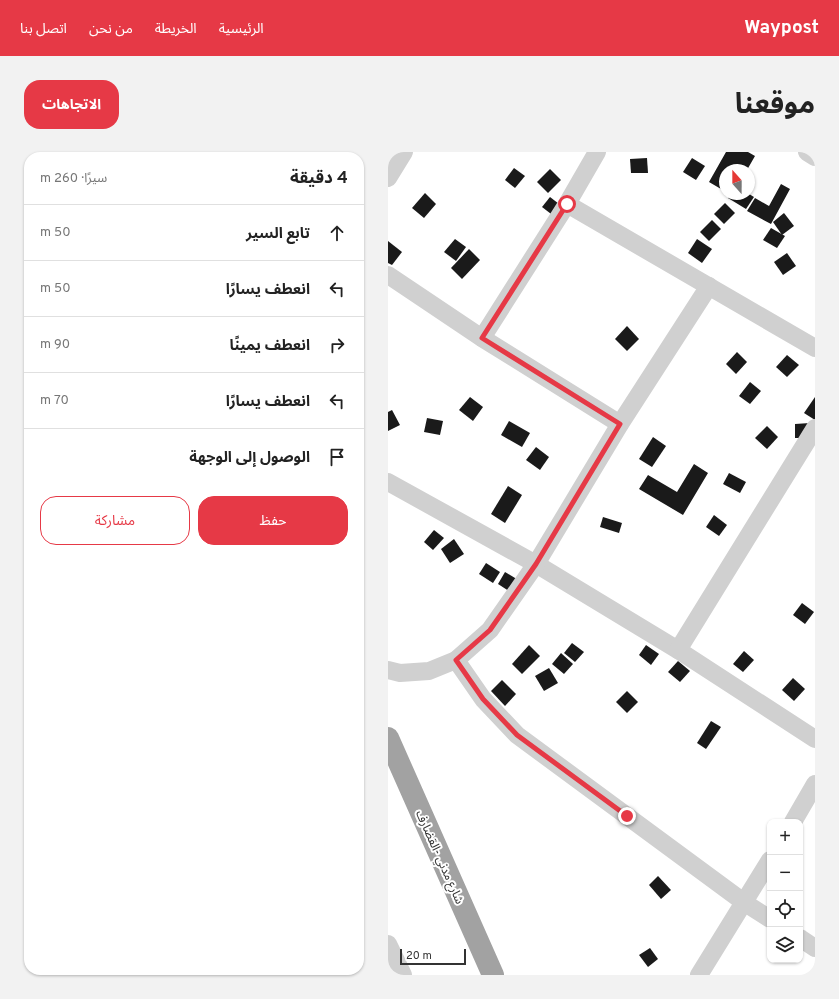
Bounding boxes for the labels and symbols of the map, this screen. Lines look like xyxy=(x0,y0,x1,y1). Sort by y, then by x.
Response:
north arrow xyxy=(719,164,755,200)
route start xyxy=(558,195,576,213)
route end xyxy=(618,807,636,825)
street label: شارع مدني -القضارف xyxy=(410,808,467,907)
scale bar xyxy=(400,947,466,966)

